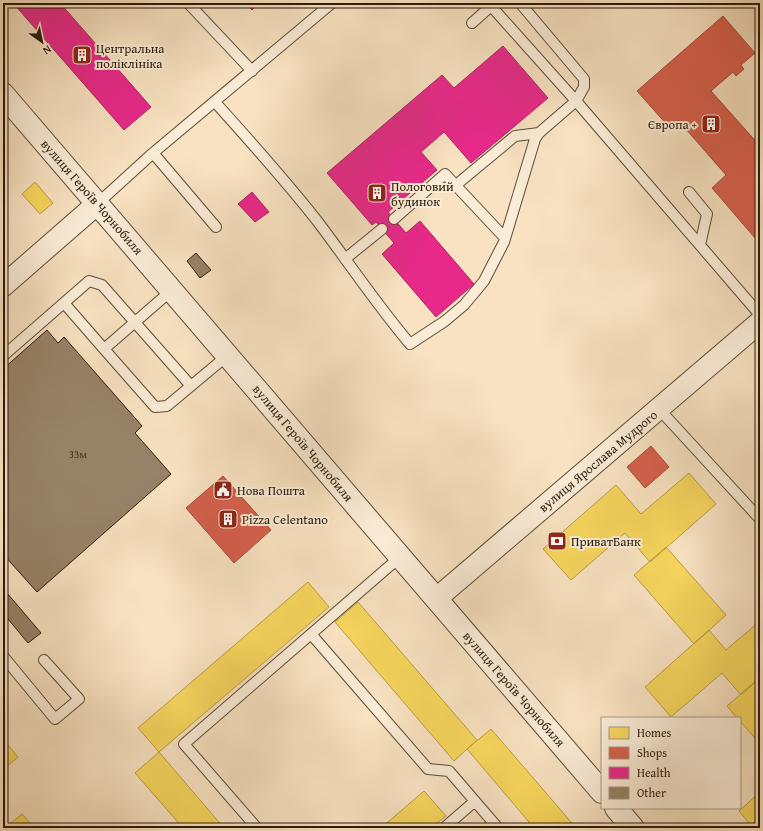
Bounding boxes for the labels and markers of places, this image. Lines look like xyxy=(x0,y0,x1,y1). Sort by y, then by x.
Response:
place label: Центральна поліклініка xyxy=(96,39,165,73)
building icon: Центральна поліклініка xyxy=(71,44,93,66)
building icon: Європа + xyxy=(700,113,722,135)
place label: Європа + xyxy=(648,115,698,134)
place label: Пологовий будинок xyxy=(391,177,454,211)
building icon: Пологовий будинок xyxy=(366,182,388,204)
public building icon: Нова Пошта xyxy=(212,479,234,501)
place label: Нова Пошта xyxy=(237,481,306,500)
building icon: Pizza Celentano xyxy=(217,508,239,530)
place label: Pizza Celentano xyxy=(242,510,328,529)
bank icon: ПриватБанк xyxy=(546,530,568,552)
place label: ПриватБанк xyxy=(571,532,641,551)

